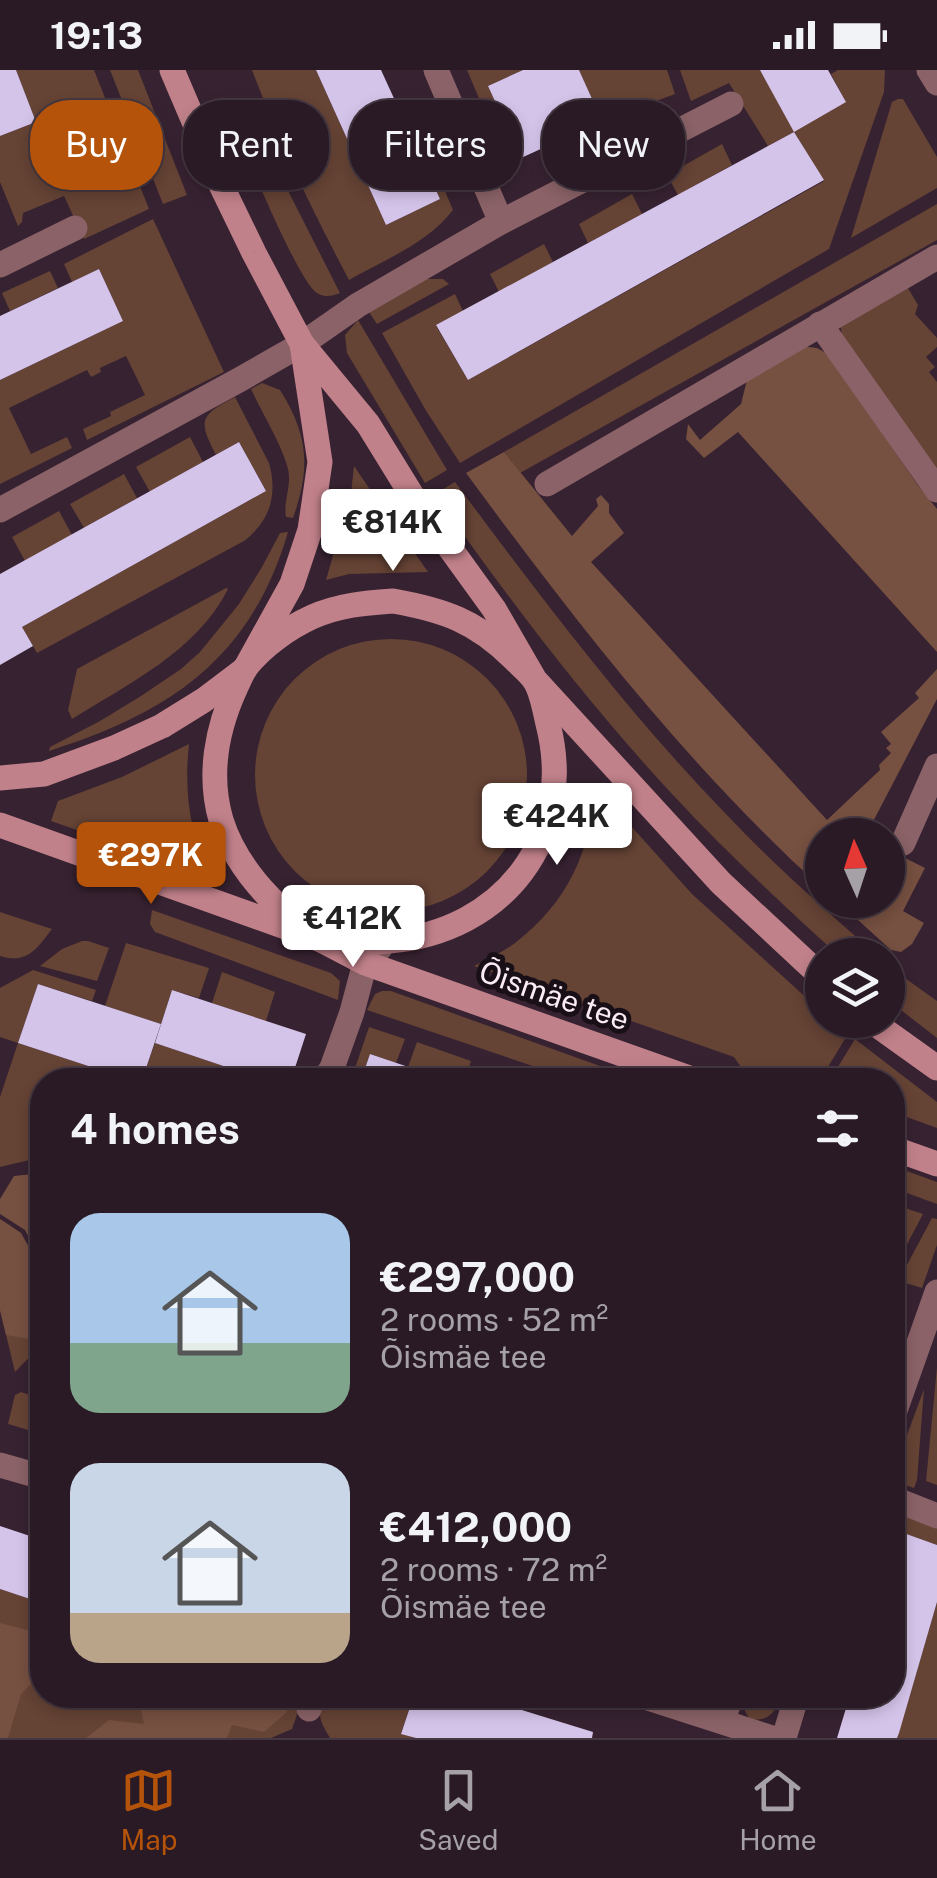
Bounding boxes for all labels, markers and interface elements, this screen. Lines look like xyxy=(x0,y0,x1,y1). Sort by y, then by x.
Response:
text: 19:13 xyxy=(50,13,143,58)
chip: Buy xyxy=(30,100,163,190)
chip: Rent xyxy=(183,100,329,190)
chip: Filters xyxy=(349,100,522,190)
chip: New xyxy=(542,100,685,190)
pin: €814K xyxy=(323,489,463,574)
text: €814K xyxy=(343,503,443,540)
pin: €424K xyxy=(487,783,627,868)
text: €424K xyxy=(504,797,610,834)
north arrow xyxy=(805,818,905,918)
map controls xyxy=(805,818,905,1038)
pin: €297K xyxy=(81,822,221,907)
text: €297K xyxy=(99,836,203,873)
pin: €412K xyxy=(283,885,423,970)
text: €412K xyxy=(304,899,402,936)
button: layers xyxy=(805,938,905,1038)
street label: Õismäe tee xyxy=(475,953,634,1038)
icon: filters xyxy=(810,1101,865,1156)
text: 4 homes xyxy=(70,1104,240,1153)
text: €297,000 xyxy=(380,1252,575,1301)
icon: home xyxy=(150,1253,270,1373)
text: 2 rooms · 52 m² xyxy=(380,1301,608,1338)
text: Õismäe tee xyxy=(380,1338,547,1375)
text: €412,000 xyxy=(380,1502,572,1551)
icon: home xyxy=(150,1503,270,1623)
text: 2 rooms · 72 m² xyxy=(380,1551,607,1588)
text: Õismäe tee xyxy=(380,1588,547,1625)
tab: Map xyxy=(120,1763,177,1856)
tab: Saved xyxy=(418,1763,498,1856)
tab: Home xyxy=(739,1763,817,1856)

